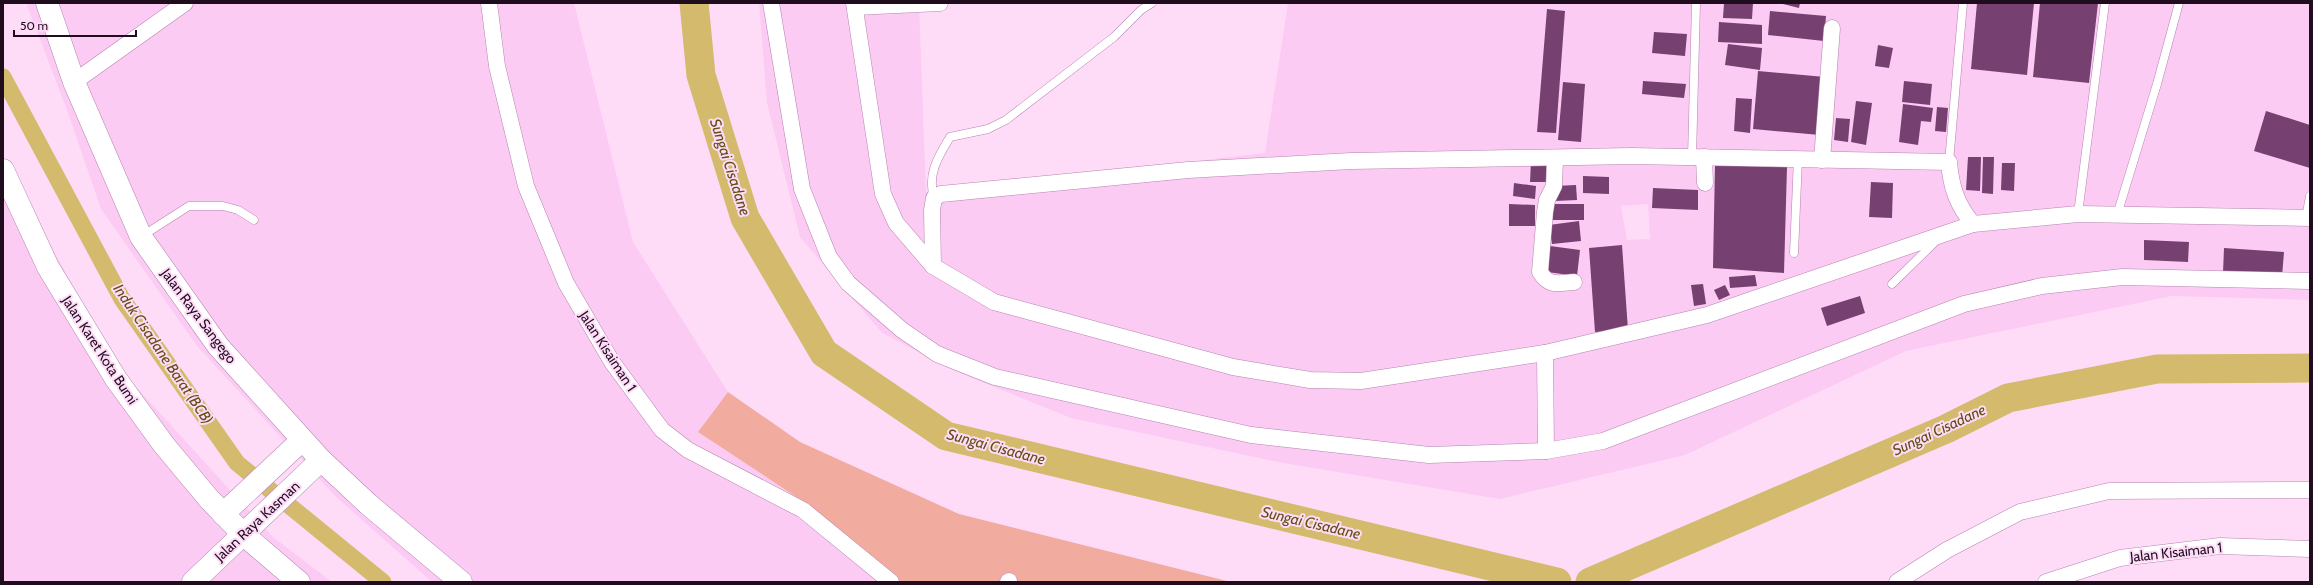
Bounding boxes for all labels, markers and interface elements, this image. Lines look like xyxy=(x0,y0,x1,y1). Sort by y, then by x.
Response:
scale bar xyxy=(14,12,136,38)
text: 50 m xyxy=(20,18,48,33)
water label: Sungai Cisadane xyxy=(706,116,754,218)
street label: Jalan Raya Sangego xyxy=(157,264,241,367)
water label: Induk Cisadane Barat (BCB) xyxy=(109,281,217,427)
street label: Jalan Karet Kota Bumi xyxy=(58,292,142,408)
street label: Jalan Kisaiman 1 xyxy=(575,307,641,395)
water label: Sungai Cisadane xyxy=(1890,401,1989,459)
water label: Sungai Cisadane xyxy=(945,425,1047,469)
street label: Jalan Raya Kasman xyxy=(210,477,304,566)
water label: Sungai Cisadane xyxy=(1260,503,1362,543)
street label: Jalan Kisaiman 1 xyxy=(2128,538,2223,566)

